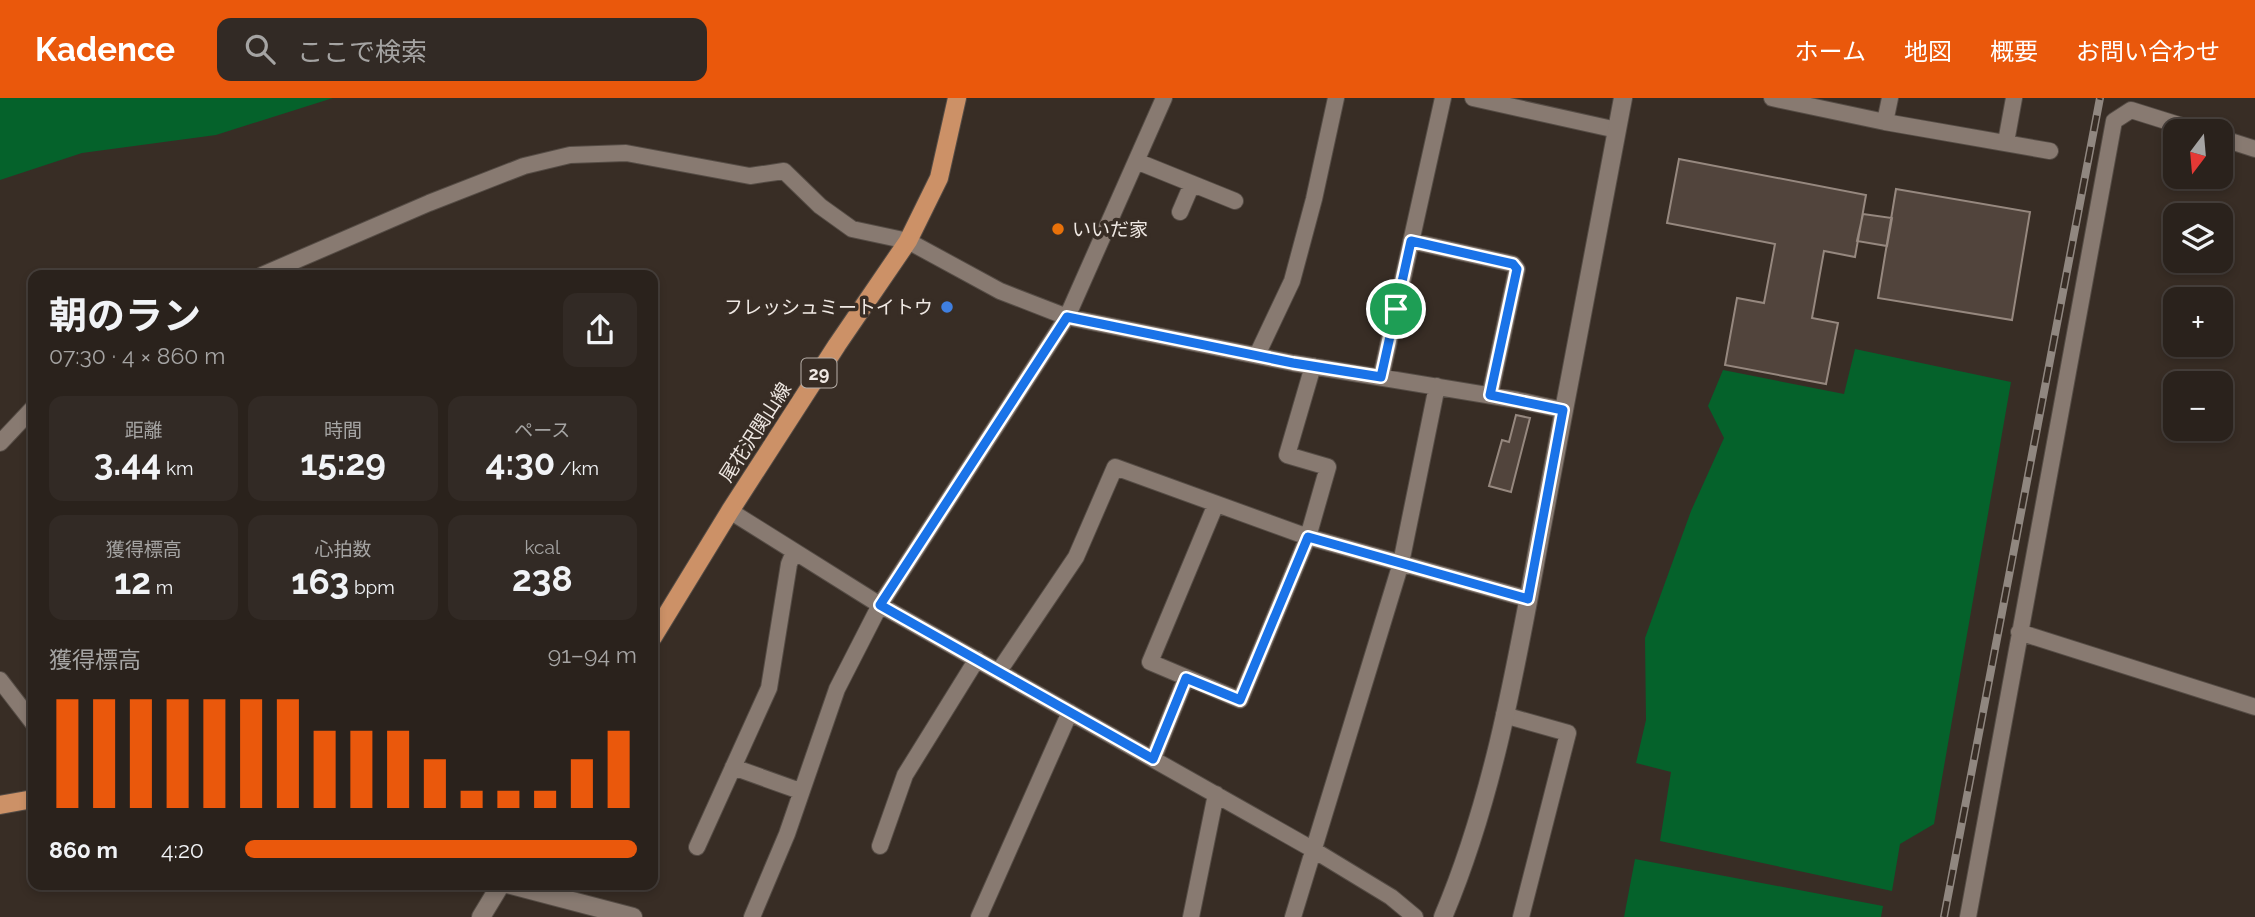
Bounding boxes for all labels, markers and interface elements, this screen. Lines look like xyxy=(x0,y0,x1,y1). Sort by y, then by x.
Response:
search box xyxy=(217,18,707,81)
text: Kadence xyxy=(35,30,175,69)
icon: search xyxy=(241,30,279,68)
text: ここで検索 xyxy=(297,37,427,67)
text: ホーム xyxy=(1795,37,1866,66)
text: 地図 xyxy=(1904,37,1952,66)
text: 概要 xyxy=(1990,37,2038,66)
text: お問い合わせ xyxy=(2076,37,2220,66)
north arrow xyxy=(2163,119,2233,189)
map controls xyxy=(2163,119,2233,441)
button: layers xyxy=(2163,203,2233,273)
place label: いいだ家 xyxy=(1072,218,1148,240)
marker: いいだ家 xyxy=(1050,221,1066,237)
pin xyxy=(1366,279,1426,339)
button: + xyxy=(2163,287,2233,357)
icon: arrive xyxy=(1377,290,1415,328)
text: 朝のラン xyxy=(49,293,201,338)
button: share xyxy=(563,293,637,367)
place label: フレッシュミートイトウ xyxy=(724,296,933,318)
marker: フレッシュミートイトウ xyxy=(939,299,955,315)
text: 07:30 · 4 × 860 m xyxy=(49,342,225,369)
road number: 29 xyxy=(802,358,836,388)
button: − xyxy=(2163,371,2233,441)
street label: 尾花沢関山線 xyxy=(715,378,795,486)
text: 距離 xyxy=(125,419,163,441)
text: 時間 xyxy=(324,419,362,441)
text: ペース xyxy=(514,419,570,441)
text: 3.44 xyxy=(94,442,161,483)
text: 15:29 xyxy=(300,442,386,483)
text: 4:30 xyxy=(486,442,555,483)
text: km xyxy=(161,457,194,479)
text: /km xyxy=(555,457,599,479)
text: kcal xyxy=(525,536,560,558)
text: 獲得標高 xyxy=(106,538,182,560)
text: 心拍数 xyxy=(314,538,372,560)
text: 238 xyxy=(512,558,573,599)
text: 12 xyxy=(114,561,151,602)
text: 163 xyxy=(291,561,349,602)
text: m xyxy=(151,576,173,598)
text: bpm xyxy=(349,576,395,598)
text: 91–94 m xyxy=(548,641,637,668)
text: 獲得標高 xyxy=(49,646,141,673)
text: 860 m xyxy=(49,836,118,863)
text: 4:20 xyxy=(161,836,204,863)

